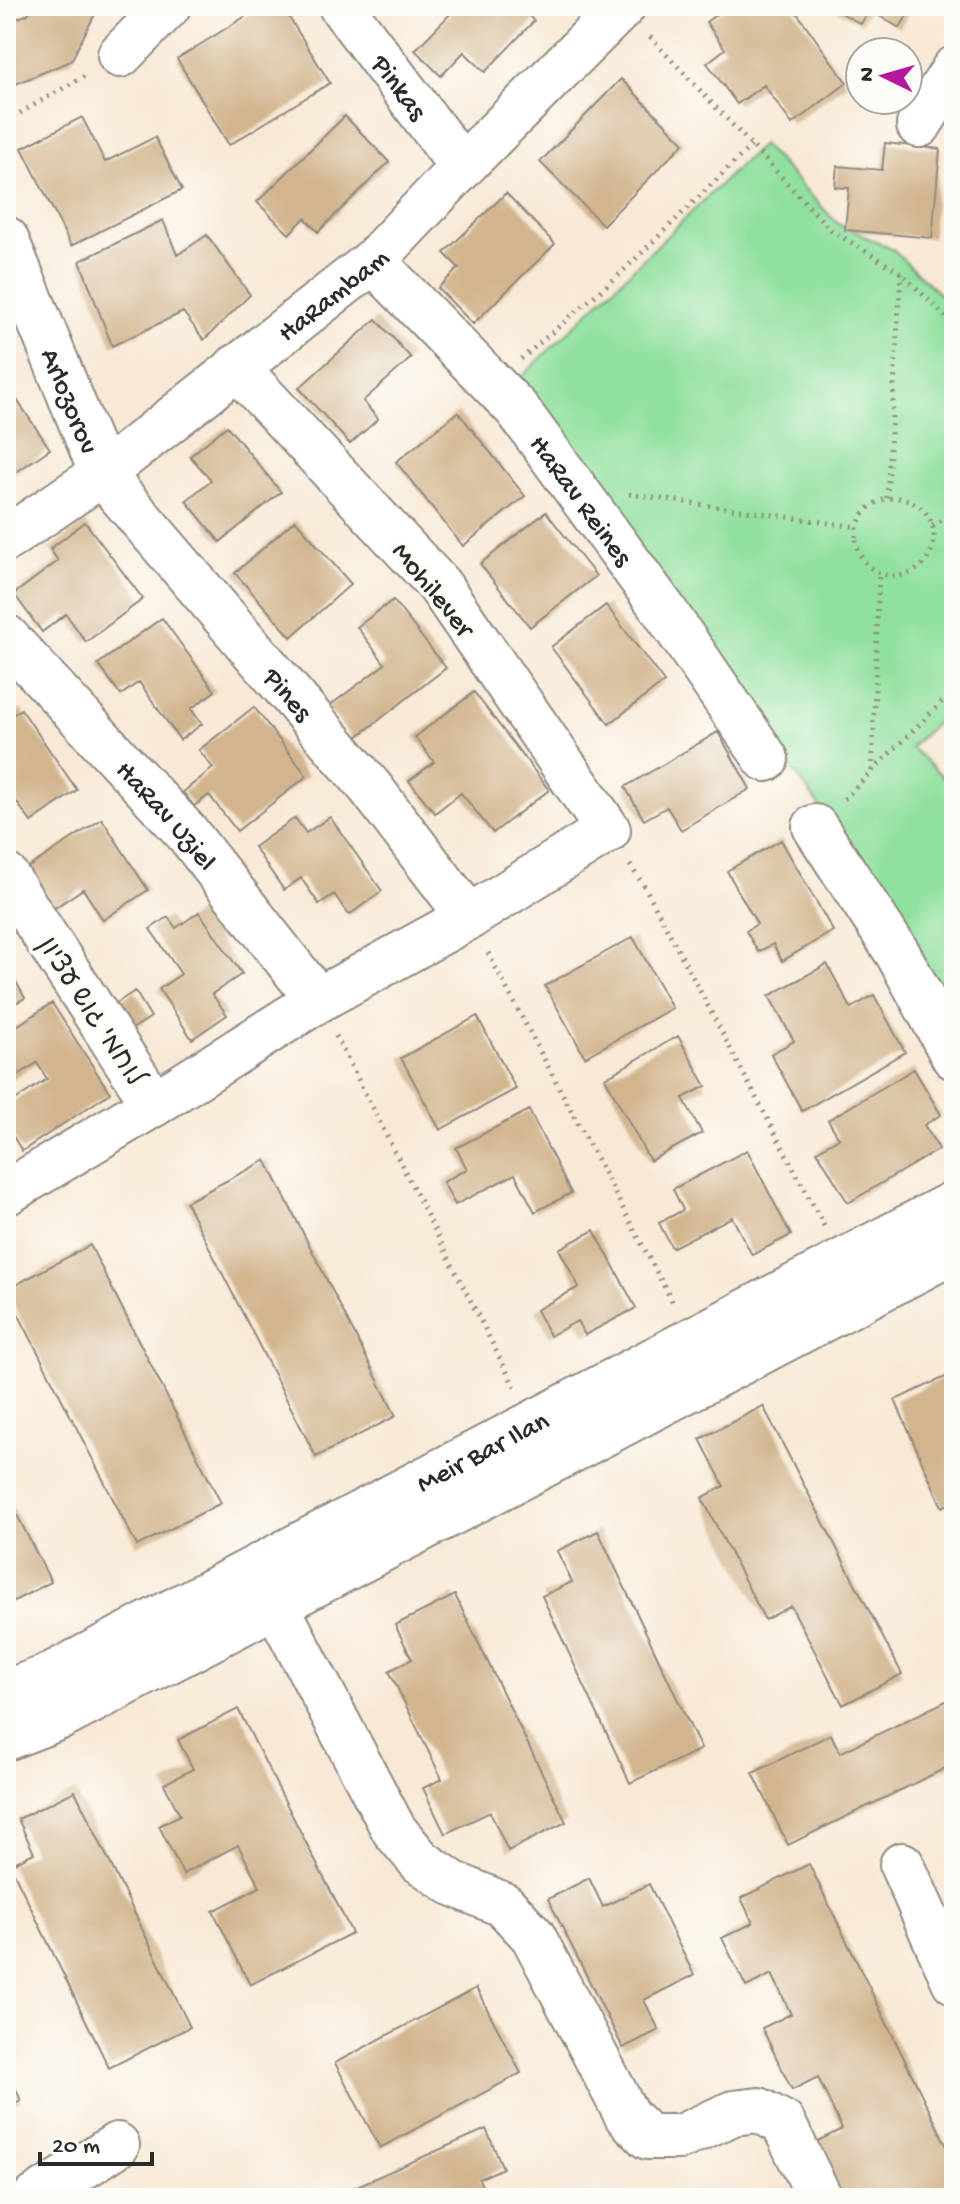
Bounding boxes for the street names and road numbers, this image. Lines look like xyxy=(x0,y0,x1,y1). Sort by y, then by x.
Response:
street label: Pinkas xyxy=(362,49,433,128)
street label: HaRambam xyxy=(272,243,397,351)
street label: Arlozorov xyxy=(31,344,104,459)
street label: HaRav Reines xyxy=(520,430,638,574)
street label: Mohilever xyxy=(383,537,481,647)
street label: Pines xyxy=(253,662,318,730)
street label: HaRav Uziel xyxy=(107,755,222,878)
street label: לוחמי גוש עציון xyxy=(29,931,151,1094)
street label: Meir Bar Ilan xyxy=(412,1405,556,1502)

